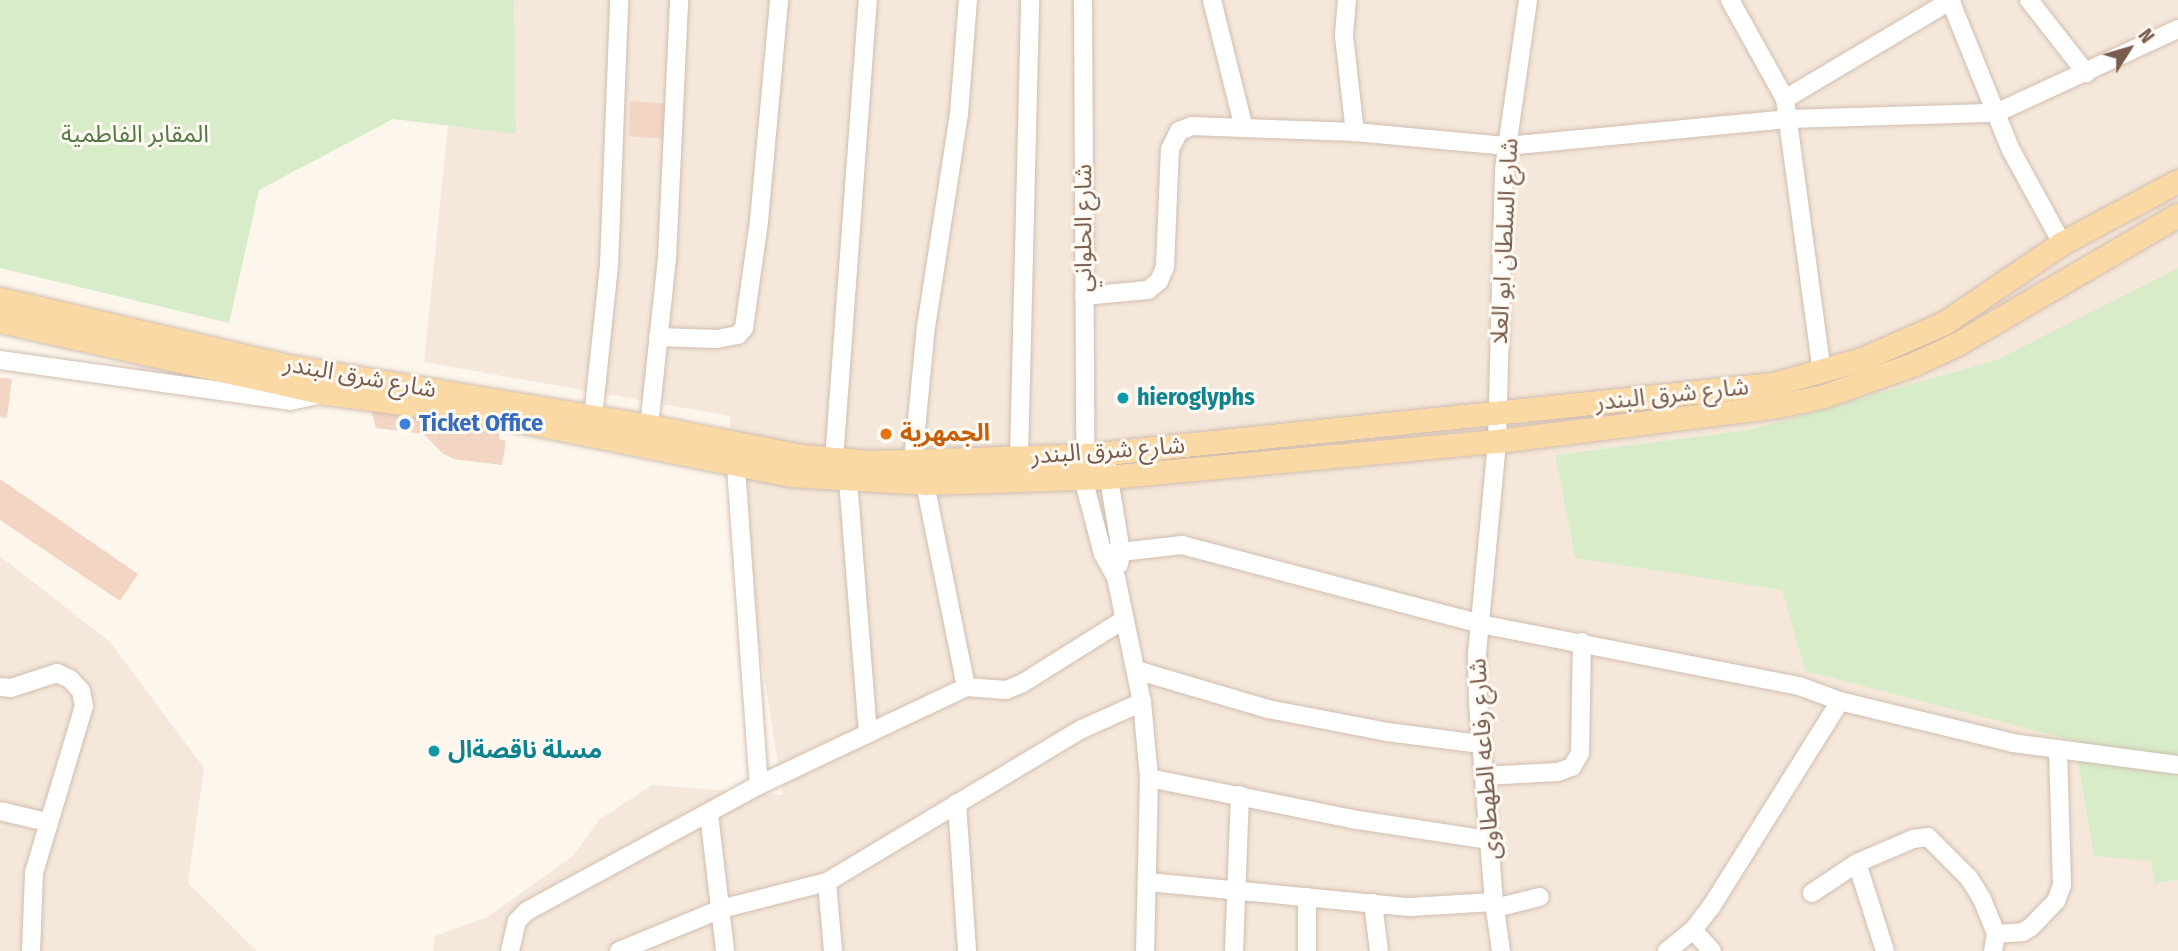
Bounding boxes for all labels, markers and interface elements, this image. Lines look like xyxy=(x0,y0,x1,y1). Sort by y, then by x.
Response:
north arrow xyxy=(2094,14,2164,84)
text: N xyxy=(2134,25,2159,48)
park label: المقابر الفاطمية xyxy=(61,121,209,149)
street label: شارع السلطان ابو العلا xyxy=(1485,137,1525,345)
street label: شارع الحلواني xyxy=(1070,164,1098,292)
street label: شارع شرق البندر xyxy=(282,349,438,405)
street label: شارع شرق البندر xyxy=(1594,373,1750,417)
place label: hieroglyphs xyxy=(1137,384,1255,412)
marker: hieroglyphs xyxy=(1115,390,1131,406)
place label: Ticket Office xyxy=(419,410,543,438)
marker: Ticket Office xyxy=(397,416,413,432)
place label: الجمهرية xyxy=(900,420,990,448)
marker: الجمهرية xyxy=(878,426,894,442)
street label: شارع شرق البندر xyxy=(1030,431,1186,471)
street label: شارع رفاعه الطهطاوى xyxy=(1464,657,1506,861)
place label: مسلة ناقصةال xyxy=(448,737,602,765)
marker: مسلة ناقصةال xyxy=(426,743,442,759)

